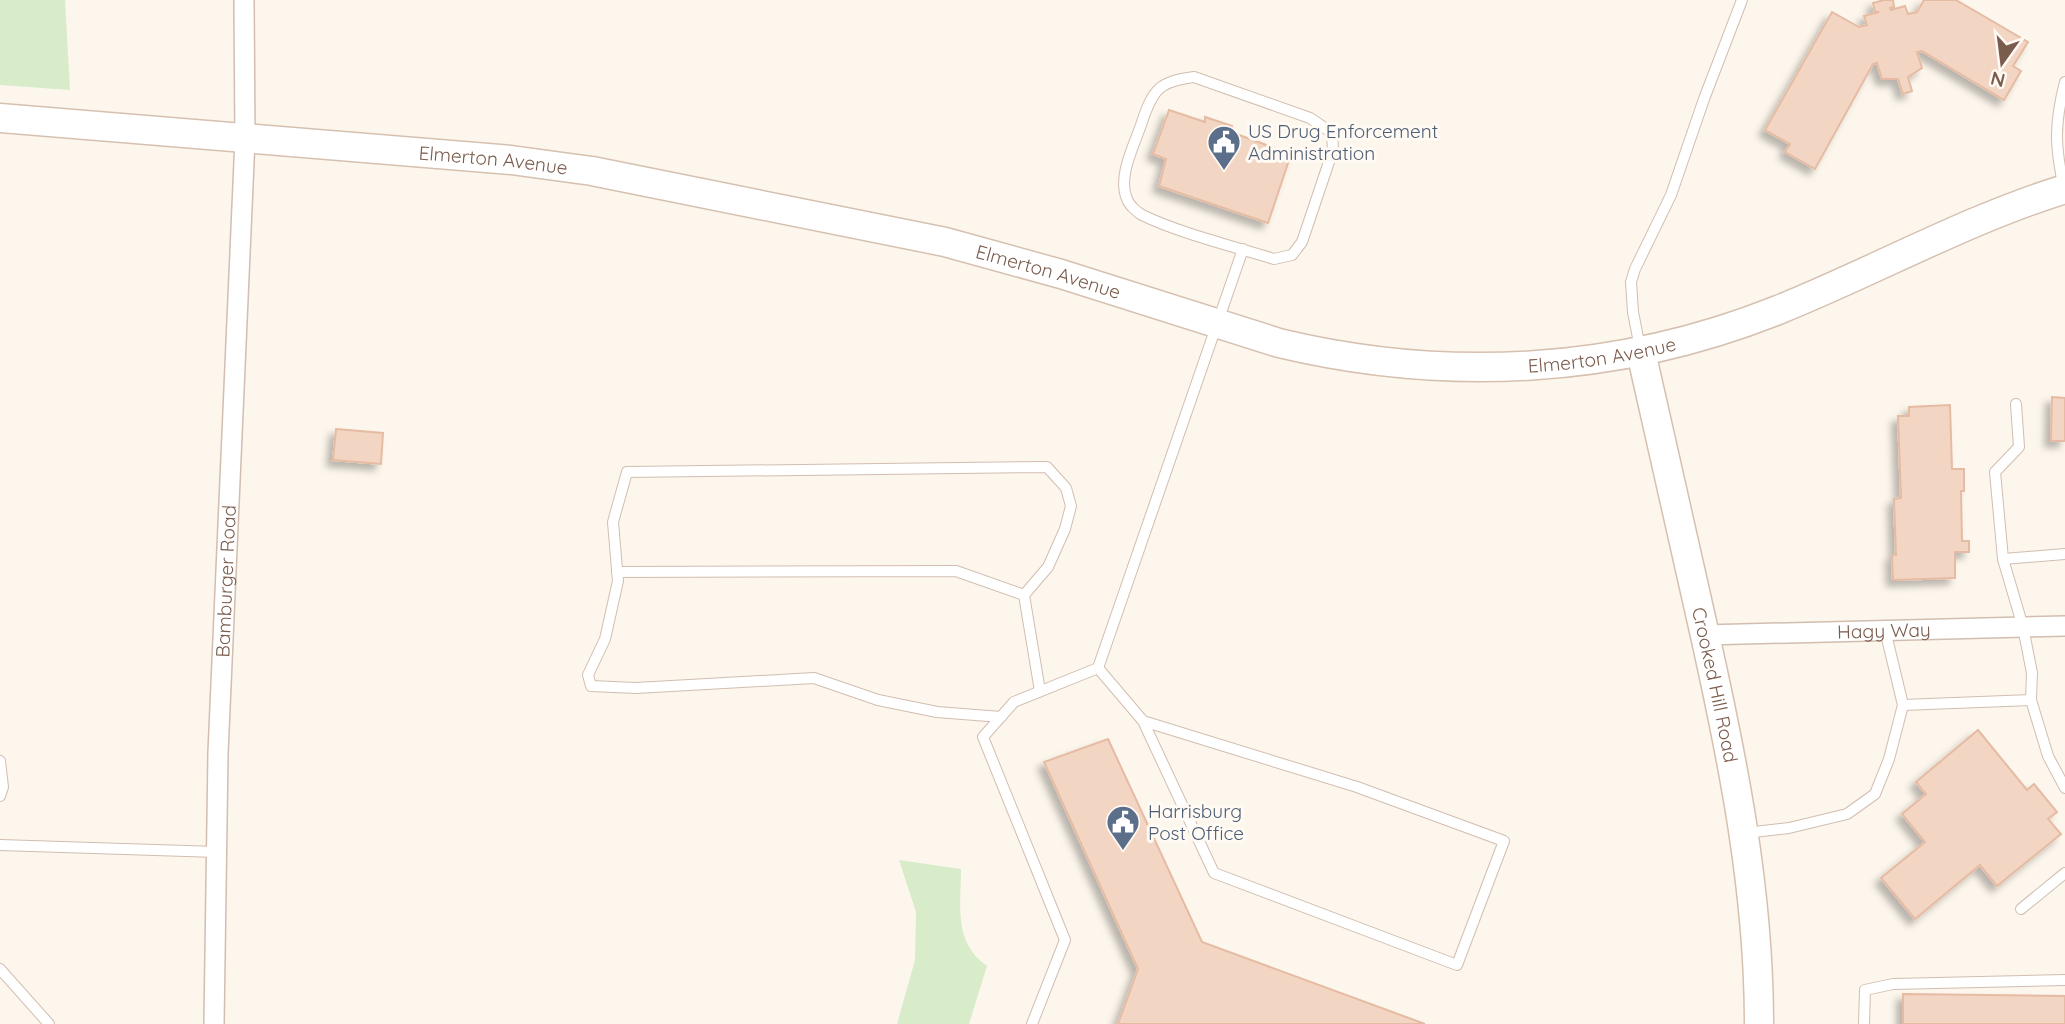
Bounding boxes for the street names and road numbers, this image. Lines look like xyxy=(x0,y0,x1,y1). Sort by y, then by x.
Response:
street label: Elmerton Avenue xyxy=(418,140,569,180)
street label: Elmerton Avenue xyxy=(973,239,1124,304)
street label: Elmerton Avenue xyxy=(1527,332,1678,378)
street label: Bamburger Road xyxy=(210,504,241,658)
street label: Crooked Hill Road xyxy=(1687,605,1743,765)
street label: Hagy Way xyxy=(1837,617,1931,644)

